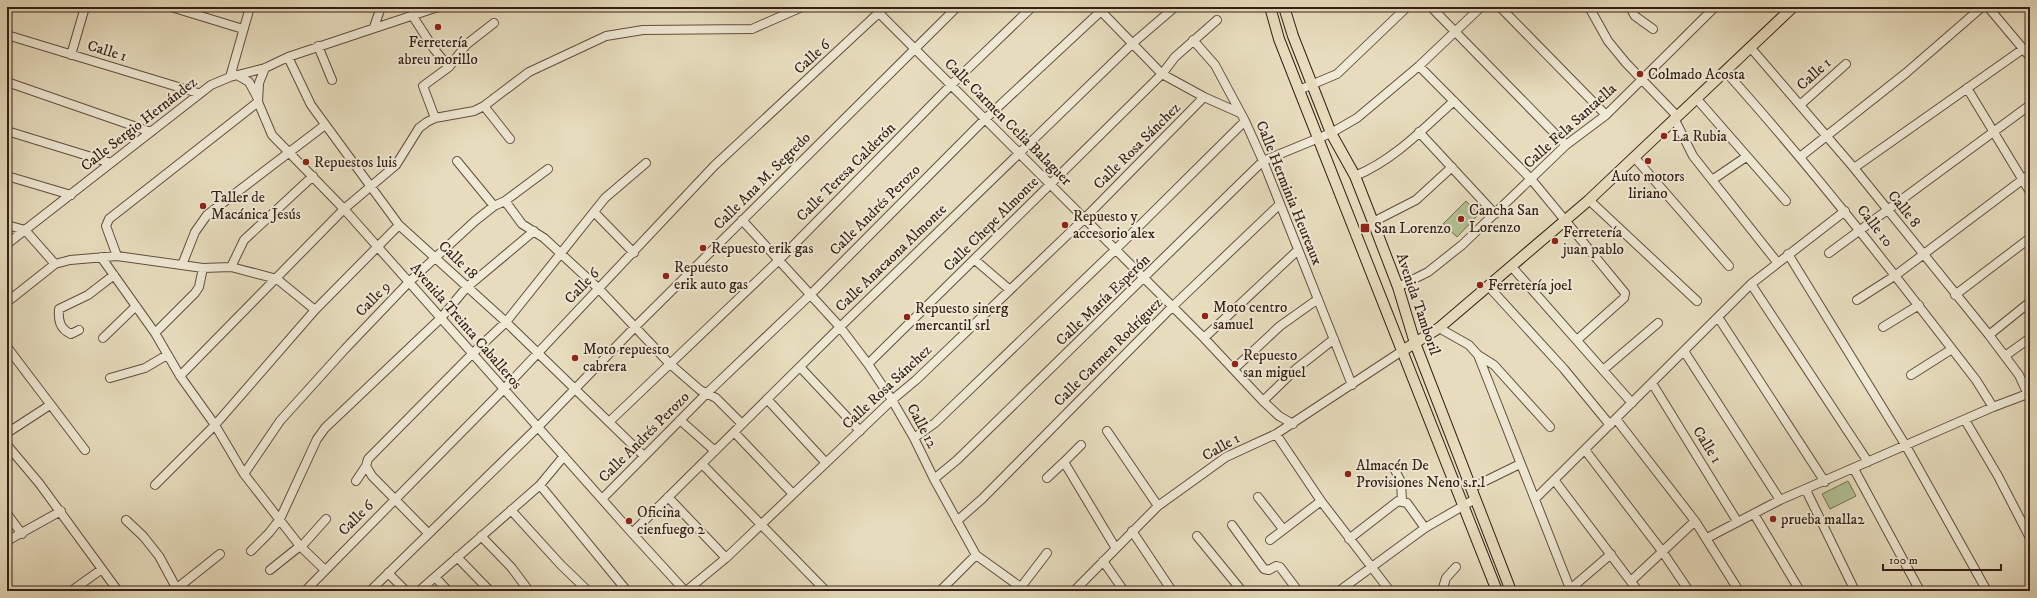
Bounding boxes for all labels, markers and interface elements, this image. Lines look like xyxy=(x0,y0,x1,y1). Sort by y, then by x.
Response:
marker: Ferretería abreu morillo xyxy=(433,22,443,32)
place label: Ferretería abreu morillo xyxy=(398,33,478,69)
street label: Calle 6 xyxy=(790,35,835,78)
street label: Calle 1 xyxy=(85,36,129,66)
street label: Calle 1 xyxy=(1793,53,1835,95)
street label: Calle Carmen Celia Balaguer xyxy=(940,54,1076,190)
place label: Colmado Acosta xyxy=(1648,65,1745,84)
marker: Colmado Acosta xyxy=(1635,69,1645,79)
street label: Calle Sergio Hernández xyxy=(77,72,201,175)
street label: Calle Fela Santaella xyxy=(1520,79,1621,173)
street label: Calle Rosa Sánchez xyxy=(1089,98,1185,194)
street label: Calle Teresa Calderón xyxy=(792,118,900,226)
street label: Calle Herminia Heureaux xyxy=(1251,118,1327,268)
place label: La Rubia xyxy=(1672,127,1728,146)
street label: Calle Ana M. Segredo xyxy=(709,128,815,234)
marker: La Rubia xyxy=(1659,131,1669,141)
place label: Repuestos luis xyxy=(314,153,397,172)
marker: Auto motors liriano xyxy=(1643,156,1653,166)
marker: Repuestos luis xyxy=(301,157,311,167)
street label: Calle Andrés Perozo xyxy=(826,161,924,259)
place label: Auto motors liriano xyxy=(1611,167,1685,203)
street label: Calle Chepe Almonte xyxy=(939,172,1043,276)
street label: Calle 8 xyxy=(1883,187,1925,231)
place label: Taller de Macánica Jesús xyxy=(211,188,301,224)
street label: Calle Anacaona Almonte xyxy=(831,200,951,316)
marker: Taller de Macánica Jesús xyxy=(198,201,208,211)
place label: Cancha San Lorenzo xyxy=(1469,201,1539,237)
street label: Calle 10 xyxy=(1853,201,1897,251)
place label: Repuesto y accesorio alex xyxy=(1073,207,1156,243)
marker: Cancha San Lorenzo xyxy=(1456,214,1466,224)
place label: San Lorenzo xyxy=(1374,219,1451,238)
marker: Repuesto y accesorio alex xyxy=(1060,220,1070,230)
marker: San Lorenzo xyxy=(1359,222,1371,234)
place label: Ferretería juan pablo xyxy=(1561,223,1624,259)
marker: Ferretería juan pablo xyxy=(1550,236,1560,246)
street label: Calle 18 xyxy=(434,237,482,283)
place label: Repuesto erik gas xyxy=(711,239,813,258)
marker: Repuesto erik gas xyxy=(698,243,708,253)
street label: Calle María Esperón xyxy=(1052,250,1154,350)
street label: Avenida Tamboril xyxy=(1392,250,1445,358)
place label: Repuesto erik auto gas xyxy=(674,258,748,294)
street label: Avenida Treinta Caballeros xyxy=(406,259,526,393)
street label: Calle 6 xyxy=(560,263,604,308)
marker: Repuesto erik auto gas xyxy=(661,271,671,281)
place label: Ferretería joel xyxy=(1488,276,1573,295)
street label: Calle 9 xyxy=(352,277,394,321)
marker: Ferretería joel xyxy=(1475,280,1485,290)
street label: Calle Carmen Rodríguez xyxy=(1049,293,1167,411)
place label: Moto centro samuel xyxy=(1213,298,1287,334)
place label: Repuesto sinerg mercantil srl xyxy=(915,299,1009,335)
marker: Moto centro samuel xyxy=(1200,311,1210,321)
marker: Repuesto sinerg mercantil srl xyxy=(902,312,912,322)
place label: Moto repuesto cabrera xyxy=(583,340,669,376)
street label: Calle Rosa Sánchez xyxy=(838,340,936,433)
place label: Repuesto san miguel xyxy=(1243,346,1306,382)
marker: Moto repuesto cabrera xyxy=(570,353,580,363)
marker: Repuesto san miguel xyxy=(1230,359,1240,369)
street label: Calle Andrés Perozo xyxy=(595,388,693,486)
street label: Calle 12 xyxy=(902,401,942,452)
street label: Calle 1 xyxy=(1688,423,1726,467)
street label: Calle 1 xyxy=(1199,429,1243,465)
place label: Almacén De Provisiones Neno s.r.l xyxy=(1356,456,1486,492)
marker: Almacén De Provisiones Neno s.r.l xyxy=(1343,469,1353,479)
street label: Calle 6 xyxy=(334,495,379,540)
place label: Oficina cienfuego 2 xyxy=(637,503,705,539)
place label: prueba malla2 xyxy=(1780,510,1865,529)
marker: prueba malla2 xyxy=(1768,514,1778,524)
marker: Oficina cienfuego 2 xyxy=(624,516,634,526)
scale bar xyxy=(1883,546,2001,572)
text: 100 m xyxy=(1889,553,1918,568)

